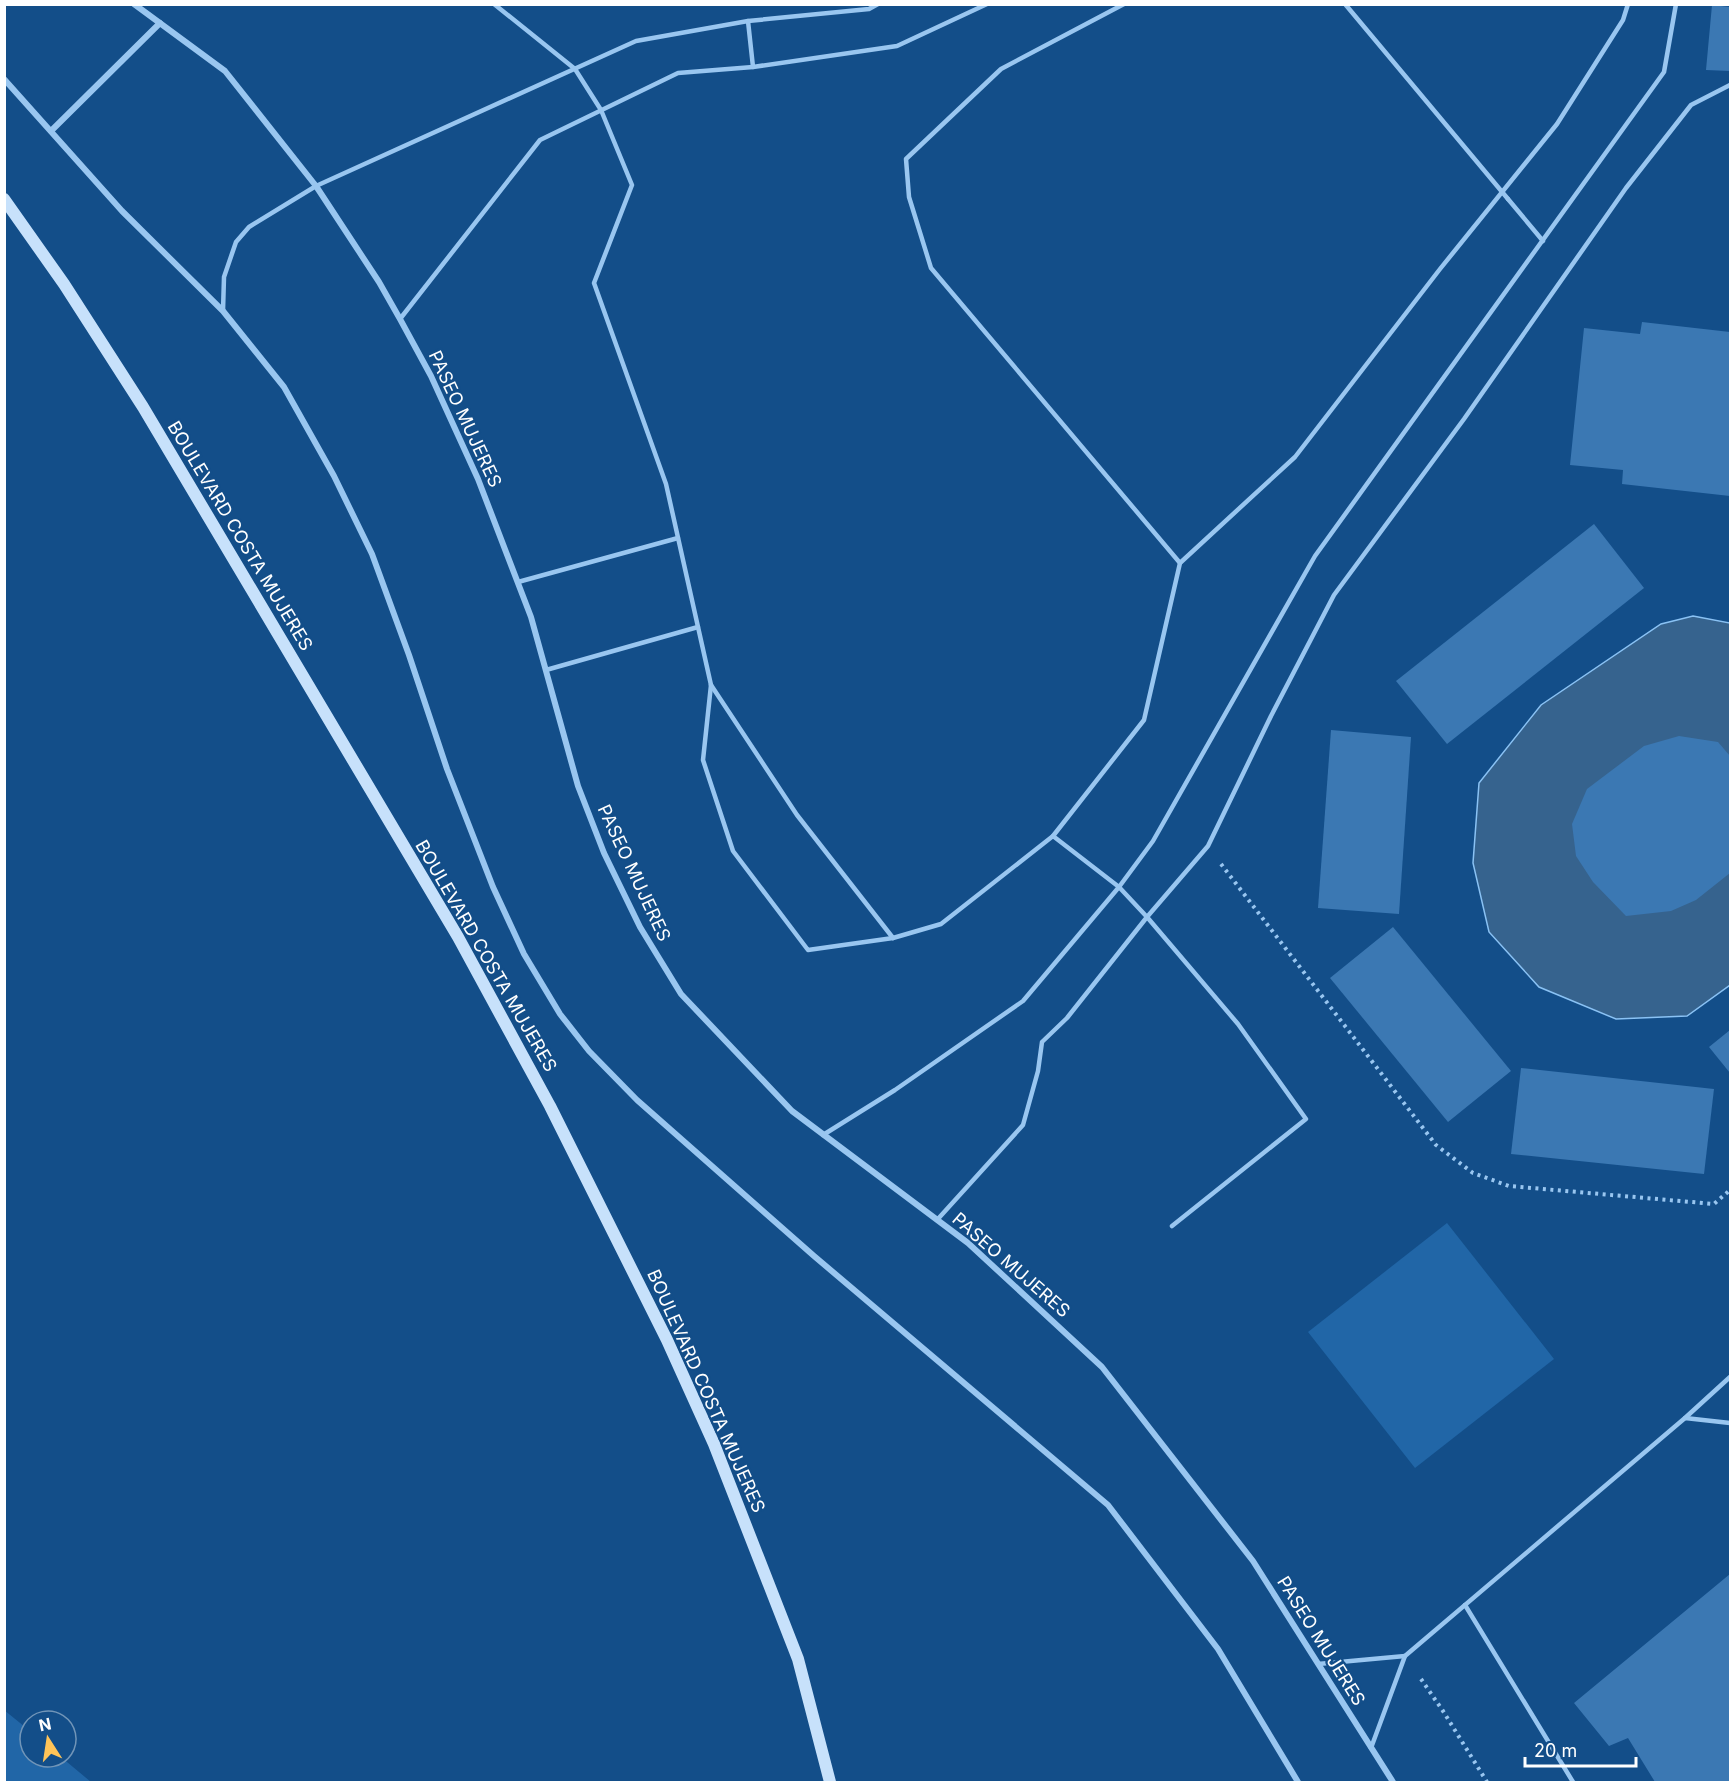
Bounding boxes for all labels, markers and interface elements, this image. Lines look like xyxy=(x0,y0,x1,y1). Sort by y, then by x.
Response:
street label: PASEO MUJERES xyxy=(425,347,506,491)
street label: BOULEVARD COSTA MUJERES xyxy=(163,417,317,654)
street label: PASEO MUJERES xyxy=(594,801,675,945)
street label: BOULEVARD COSTA MUJERES xyxy=(411,836,562,1075)
street label: PASEO MUJERES xyxy=(948,1208,1074,1321)
street label: BOULEVARD COSTA MUJERES xyxy=(643,1266,770,1516)
street label: PASEO MUJERES xyxy=(1273,1572,1370,1709)
north arrow xyxy=(18,1709,78,1769)
text: N xyxy=(37,1713,53,1735)
scale bar xyxy=(1525,1730,1636,1768)
text: 20 m xyxy=(1534,1740,1577,1761)

